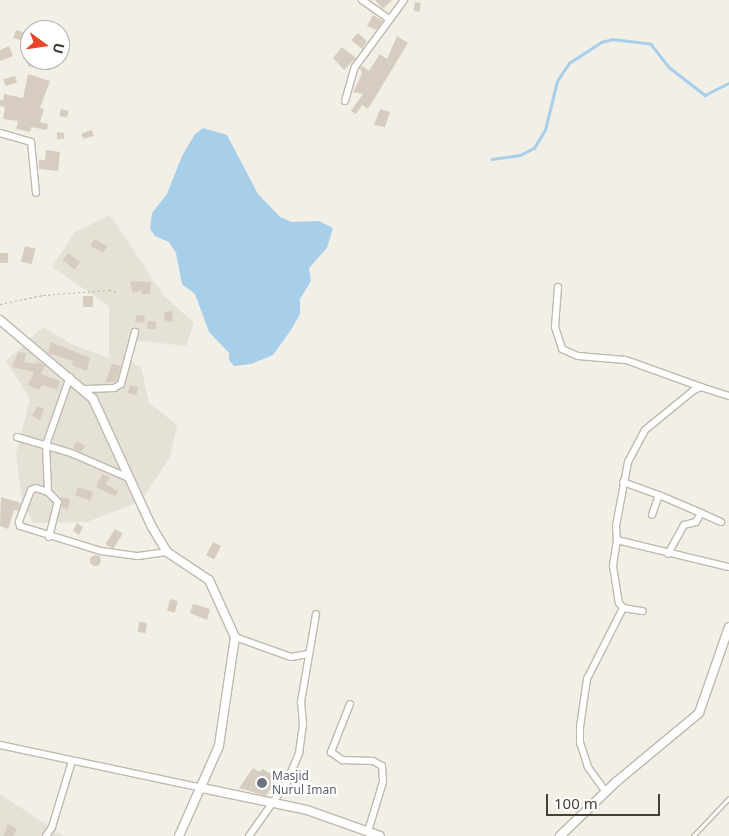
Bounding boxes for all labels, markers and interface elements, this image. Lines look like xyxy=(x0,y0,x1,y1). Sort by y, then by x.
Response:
north arrow xyxy=(20,20,70,70)
text: U xyxy=(49,41,70,56)
place label: Masjid Nurul Iman xyxy=(272,769,337,797)
marker: Masjid Nurul Iman xyxy=(256,777,268,789)
scale bar xyxy=(549,784,663,816)
text: 100 m xyxy=(554,793,598,813)

